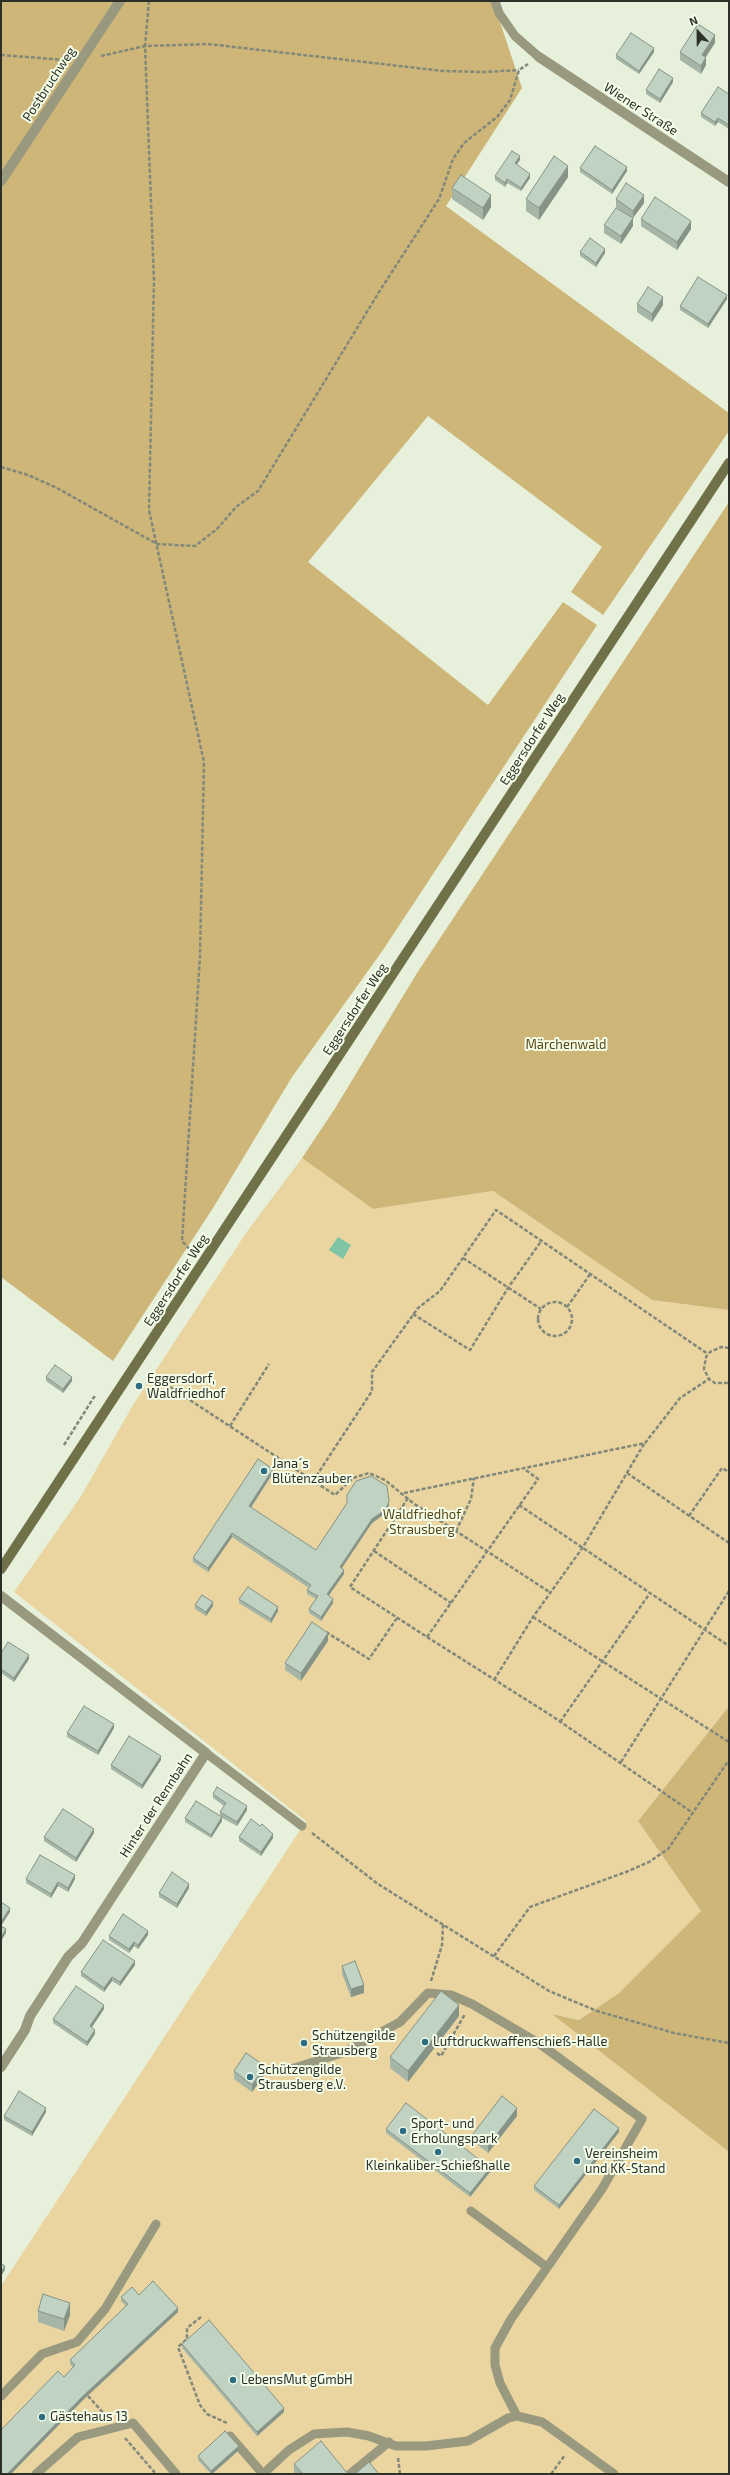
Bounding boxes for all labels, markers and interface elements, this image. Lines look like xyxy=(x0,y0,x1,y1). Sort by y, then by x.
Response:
north arrow xyxy=(678,12,718,52)
text: N xyxy=(687,13,699,28)
street label: Postbruchweg xyxy=(19,44,79,124)
street label: Wiener Straße xyxy=(601,79,681,139)
street label: Eggersdorfer Weg xyxy=(496,690,568,788)
street label: Eggersdorfer Weg xyxy=(319,960,391,1058)
park label: Märchenwald xyxy=(525,1037,607,1053)
street label: Eggersdorfer Weg xyxy=(140,1231,212,1329)
place label: Eggersdorf, Waldfriedhof xyxy=(147,1371,225,1402)
marker: Eggersdorf, Waldfriedhof xyxy=(134,1381,144,1391)
place label: Jana´s Blütenzauber xyxy=(272,1456,352,1487)
marker: Jana´s Blütenzauber xyxy=(259,1466,269,1476)
park label: Waldfriedhof Strausberg xyxy=(383,1507,461,1538)
street label: Hinter der Rennbahn xyxy=(116,1750,196,1860)
place label: Schützengilde Strausberg xyxy=(312,2028,395,2059)
place label: Luftdruckwaffenschieß-Halle xyxy=(433,2034,607,2050)
marker: Luftdruckwaffenschieß-Halle xyxy=(420,2037,430,2047)
marker: Schützengilde Strausberg xyxy=(299,2038,309,2048)
place label: Schützengilde Strausberg e.V. xyxy=(258,2062,346,2093)
marker: Schützengilde Strausberg e.V. xyxy=(245,2072,255,2082)
place label: Sport- und Erholungspark xyxy=(411,2116,498,2147)
marker: Sport- und Erholungspark xyxy=(398,2126,408,2136)
place label: Vereinsheim und KK-Stand xyxy=(585,2146,665,2177)
marker: Kleinkaliber-Schießhalle xyxy=(433,2147,443,2157)
marker: Vereinsheim und KK-Stand xyxy=(572,2156,582,2166)
place label: Kleinkaliber-Schießhalle xyxy=(366,2158,510,2174)
place label: LebensMut gGmbH xyxy=(241,2372,353,2388)
marker: LebensMut gGmbH xyxy=(228,2375,238,2385)
place label: Gästehaus 13 xyxy=(50,2409,128,2425)
marker: Gästehaus 13 xyxy=(37,2412,47,2422)

